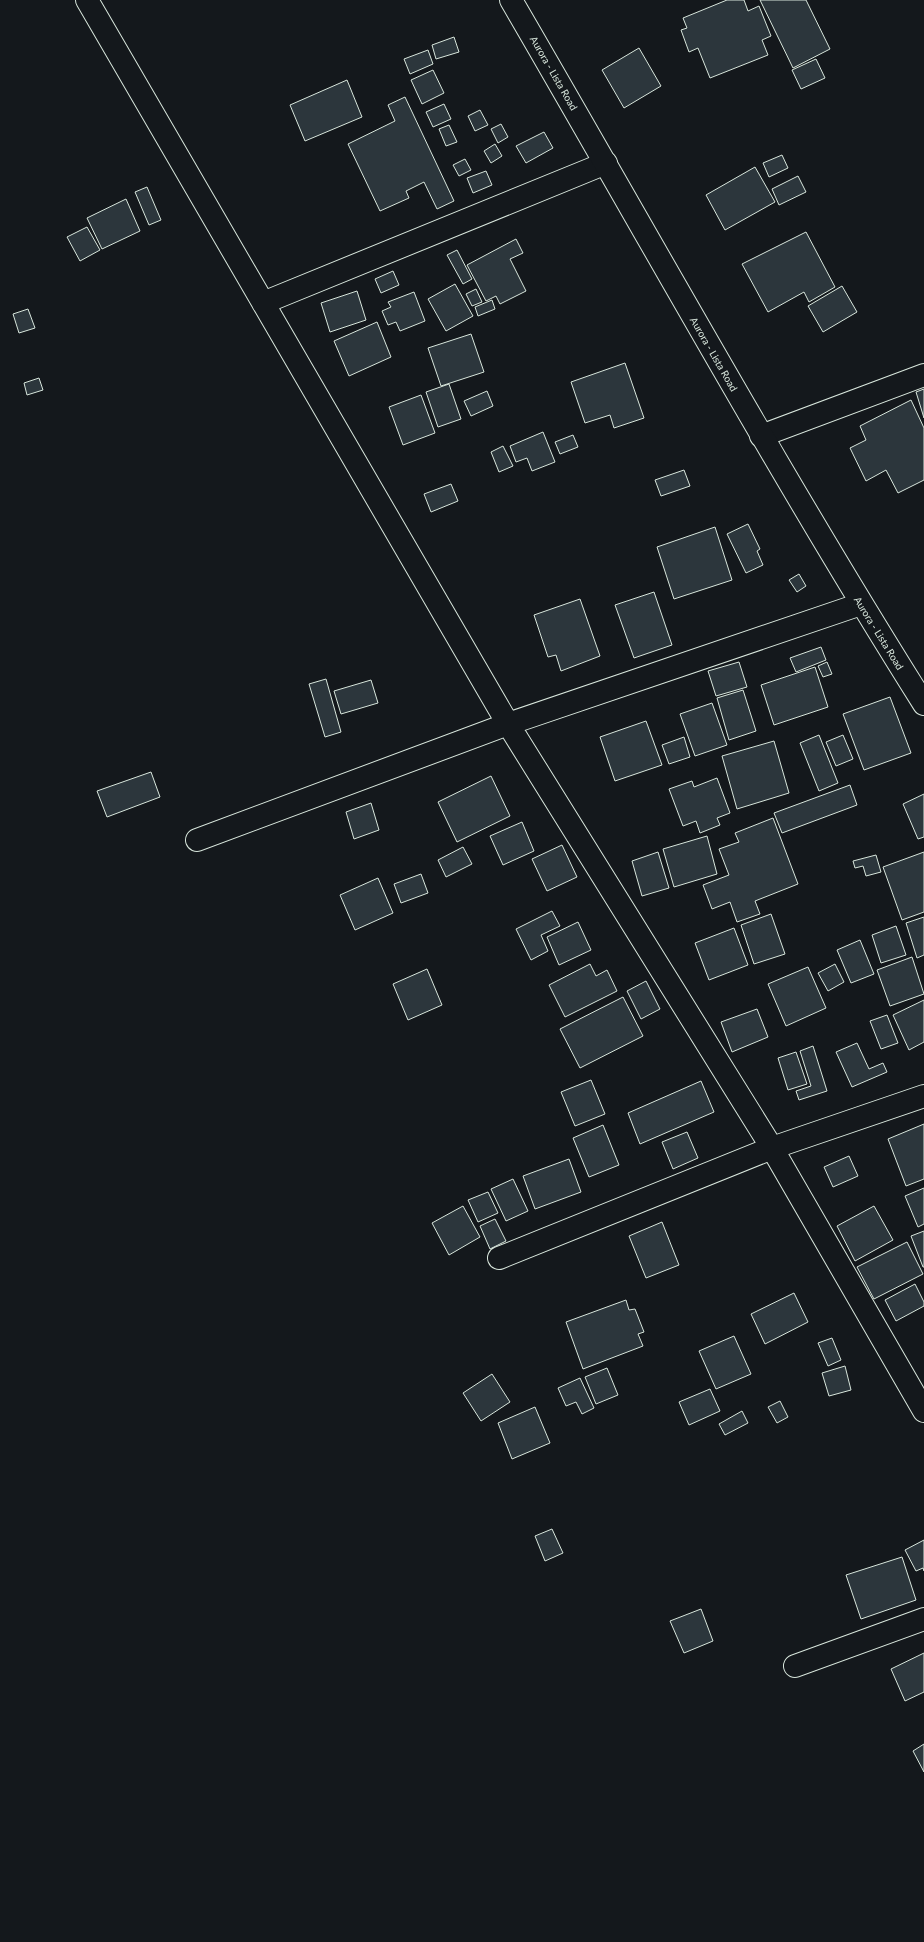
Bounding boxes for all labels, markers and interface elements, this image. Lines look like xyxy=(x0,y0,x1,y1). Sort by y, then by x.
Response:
street label: Aurora - Lista Road xyxy=(528,34,580,112)
street label: Aurora - Lista Road xyxy=(688,315,740,393)
street label: Aurora - Lista Road xyxy=(852,594,906,672)

